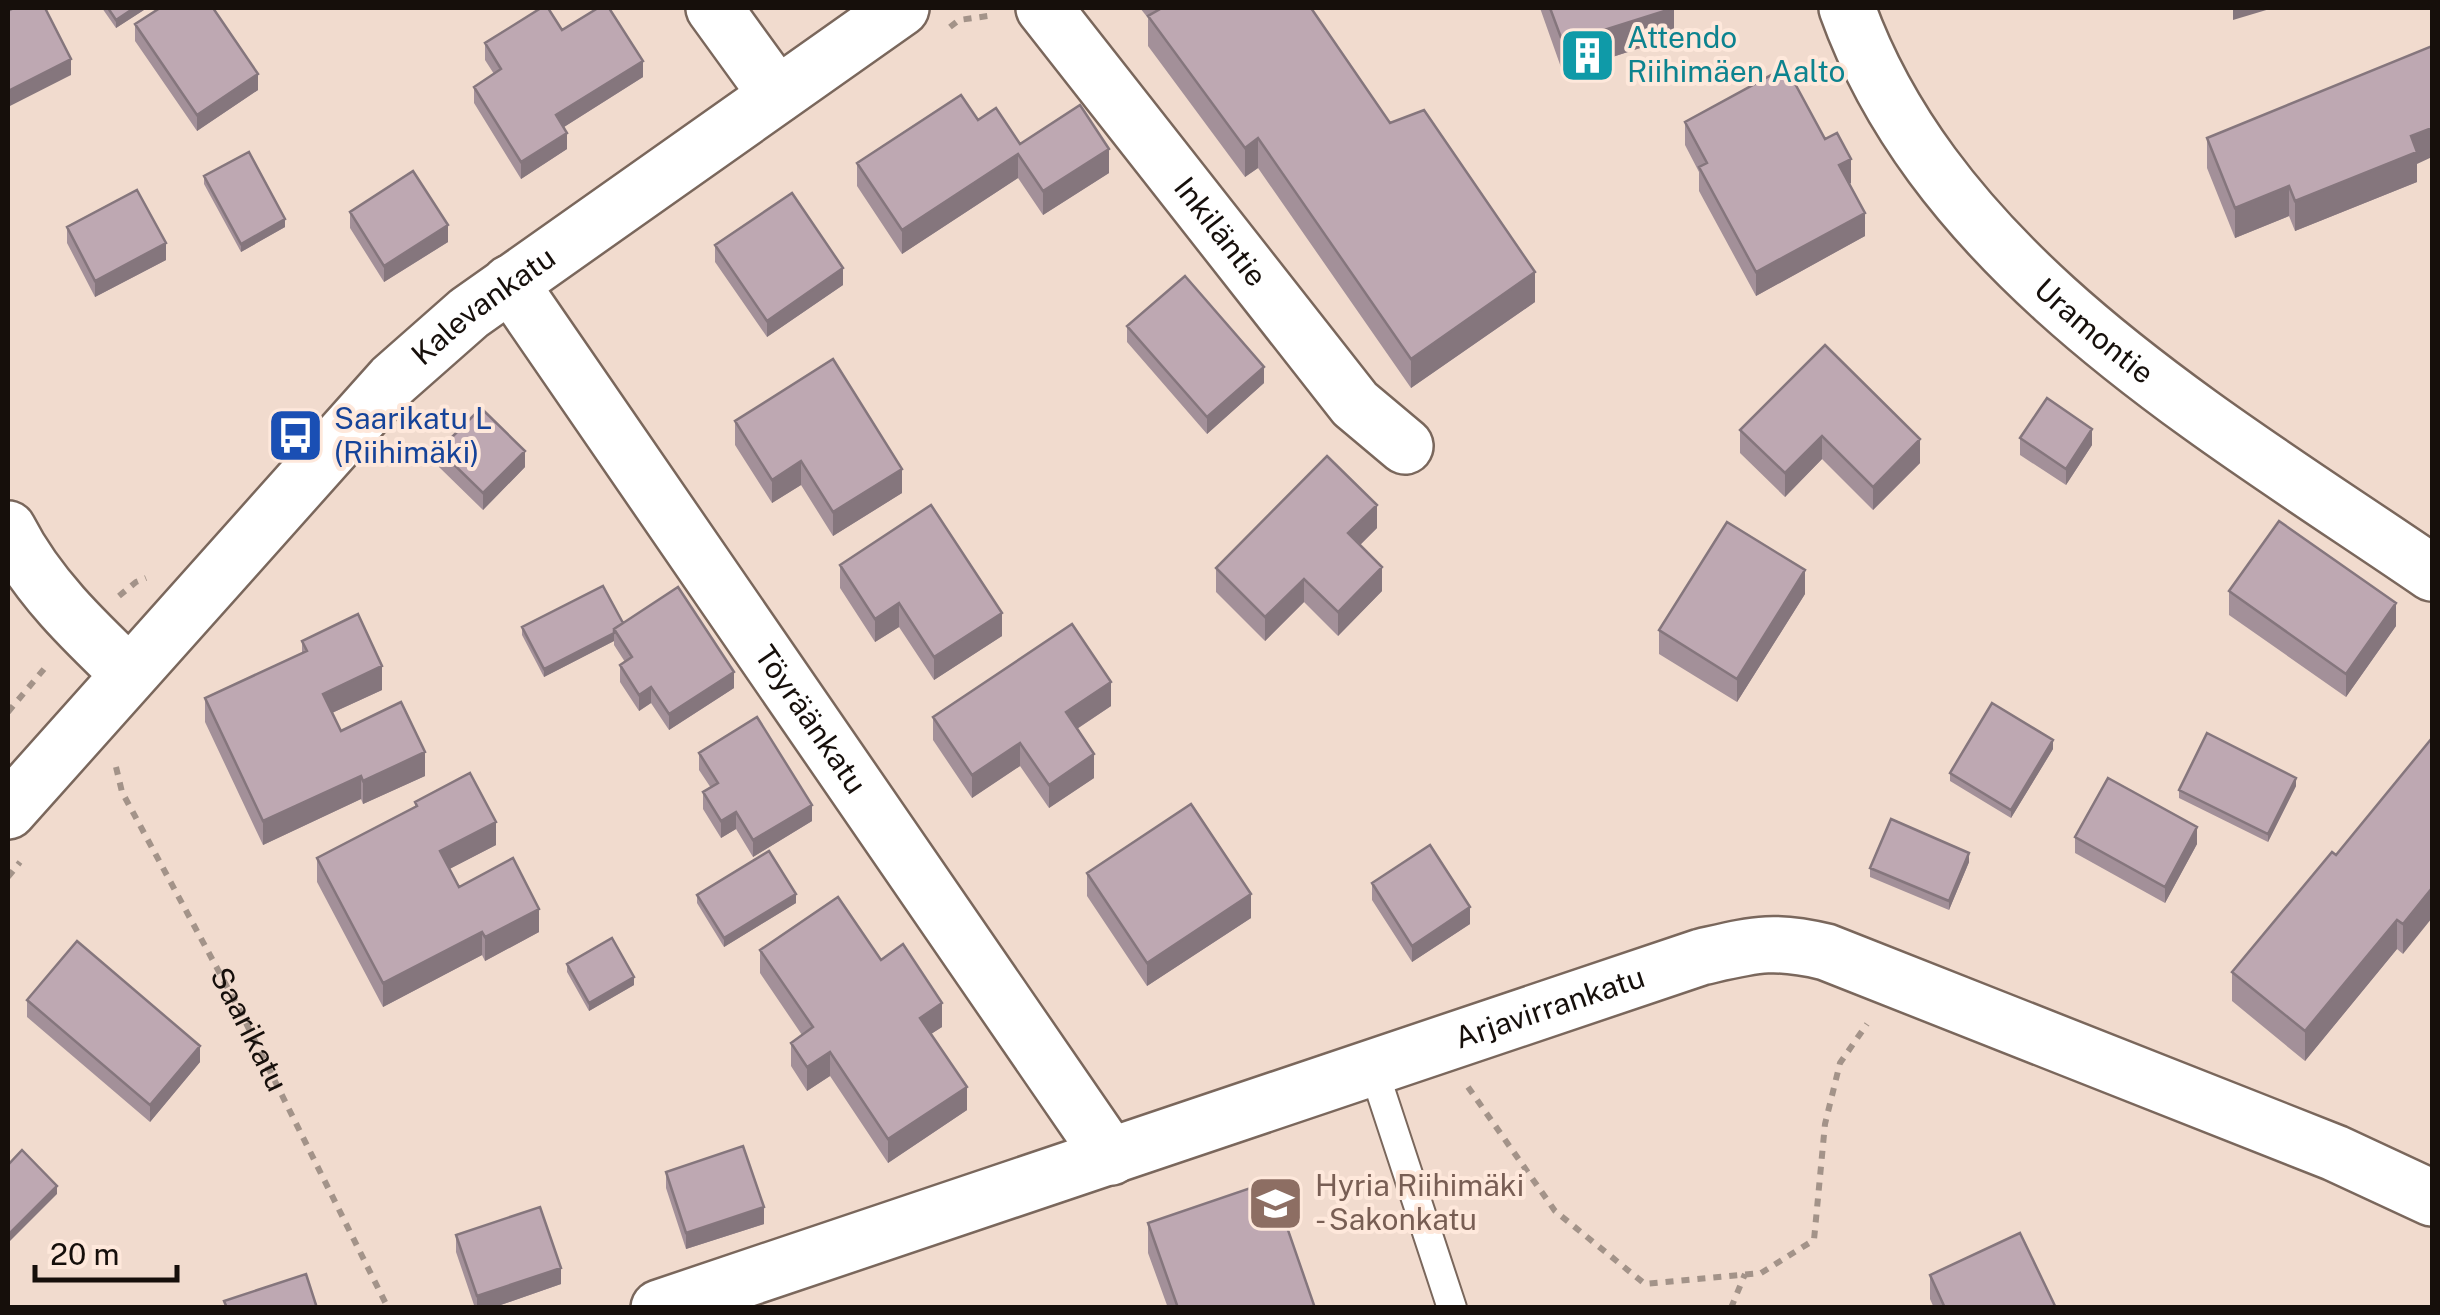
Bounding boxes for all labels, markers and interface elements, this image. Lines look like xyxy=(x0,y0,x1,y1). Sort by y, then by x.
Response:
place label: Attendo Riihimäen Aalto xyxy=(1627,19,1845,89)
building icon: Attendo Riihimäen Aalto xyxy=(1558,25,1618,85)
street label: Inkiläntie xyxy=(1167,170,1275,293)
street label: Kalevankatu xyxy=(404,239,562,372)
street label: Uramontie xyxy=(2028,270,2161,391)
place label: Saarikatu L (Riihimäki) xyxy=(334,400,492,470)
bus stop icon: Saarikatu L (Riihimäki) xyxy=(265,406,325,466)
street label: Töyräänkatu xyxy=(748,638,875,800)
street label: Arjavirrankatu xyxy=(1450,958,1649,1056)
street label: Saarikatu xyxy=(203,961,296,1097)
place label: Hyria Riihimäki - Sakonkatu xyxy=(1315,1167,1524,1237)
school or university icon: Hyria Riihimäki - Sakonkatu xyxy=(1246,1173,1306,1233)
scale bar xyxy=(35,1220,178,1282)
text: 20 m xyxy=(50,1236,119,1272)

